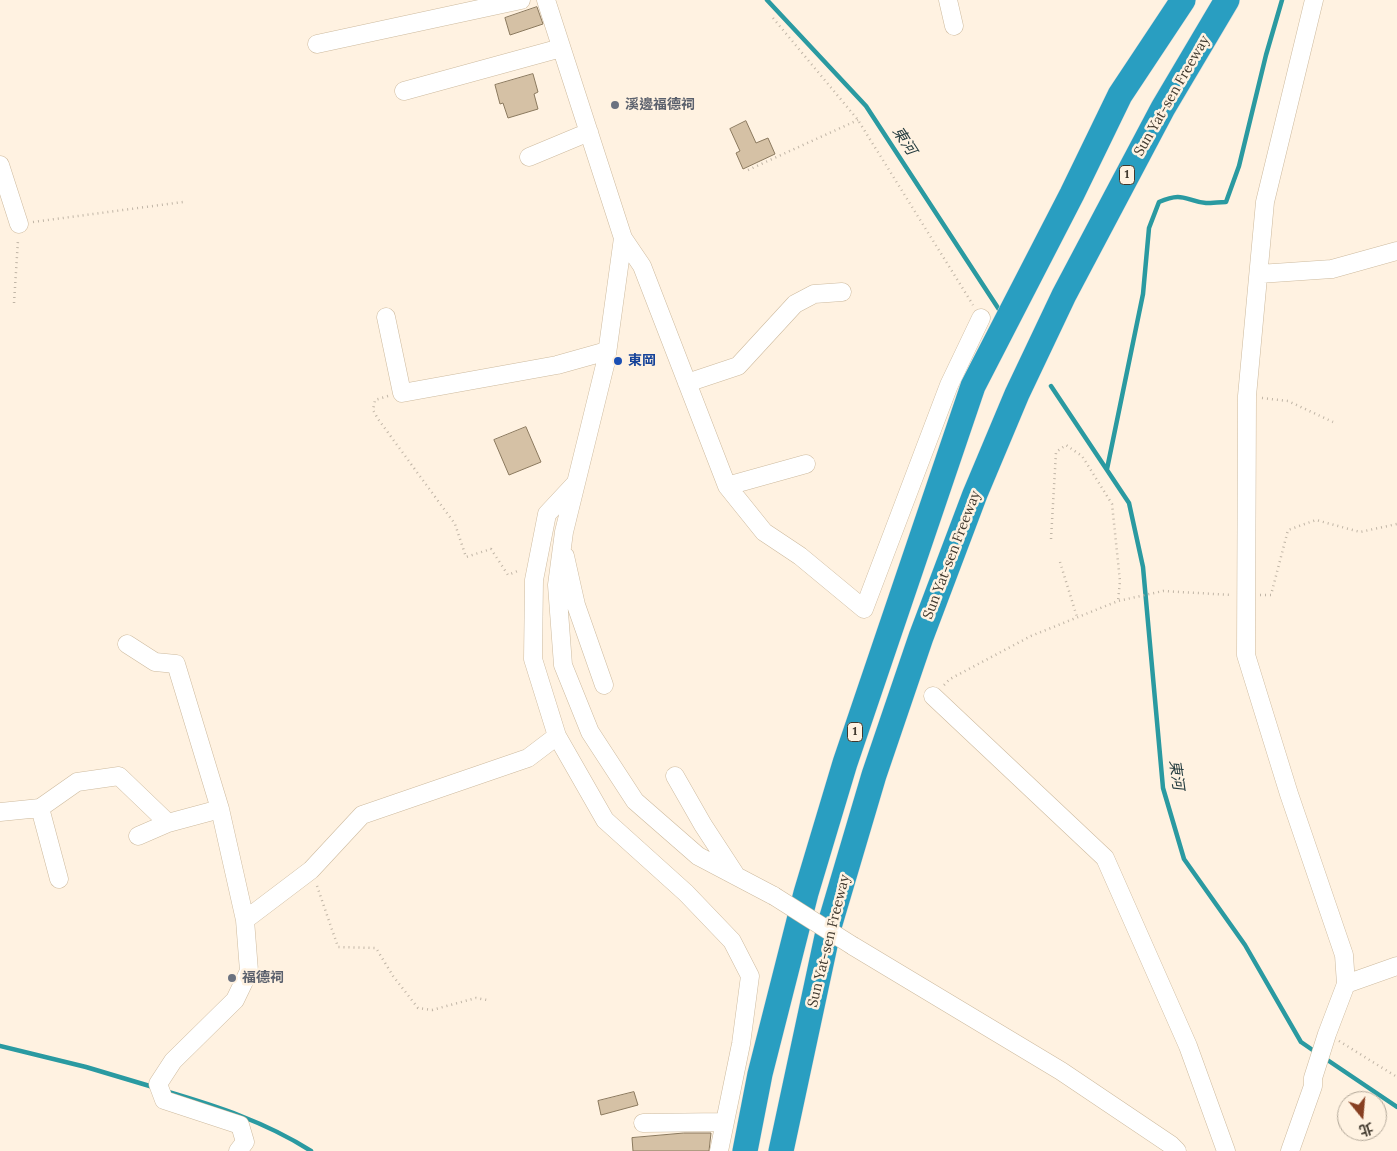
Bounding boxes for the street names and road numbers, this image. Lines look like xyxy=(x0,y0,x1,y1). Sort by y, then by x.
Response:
street label: Sun Yat-sen Freeway xyxy=(1131,33,1213,159)
road number: 1 xyxy=(1120,166,1134,184)
street label: Sun Yat-sen Freeway xyxy=(920,488,984,622)
road number: 1 xyxy=(848,722,862,742)
street label: Sun Yat-sen Freeway xyxy=(804,873,854,1009)

